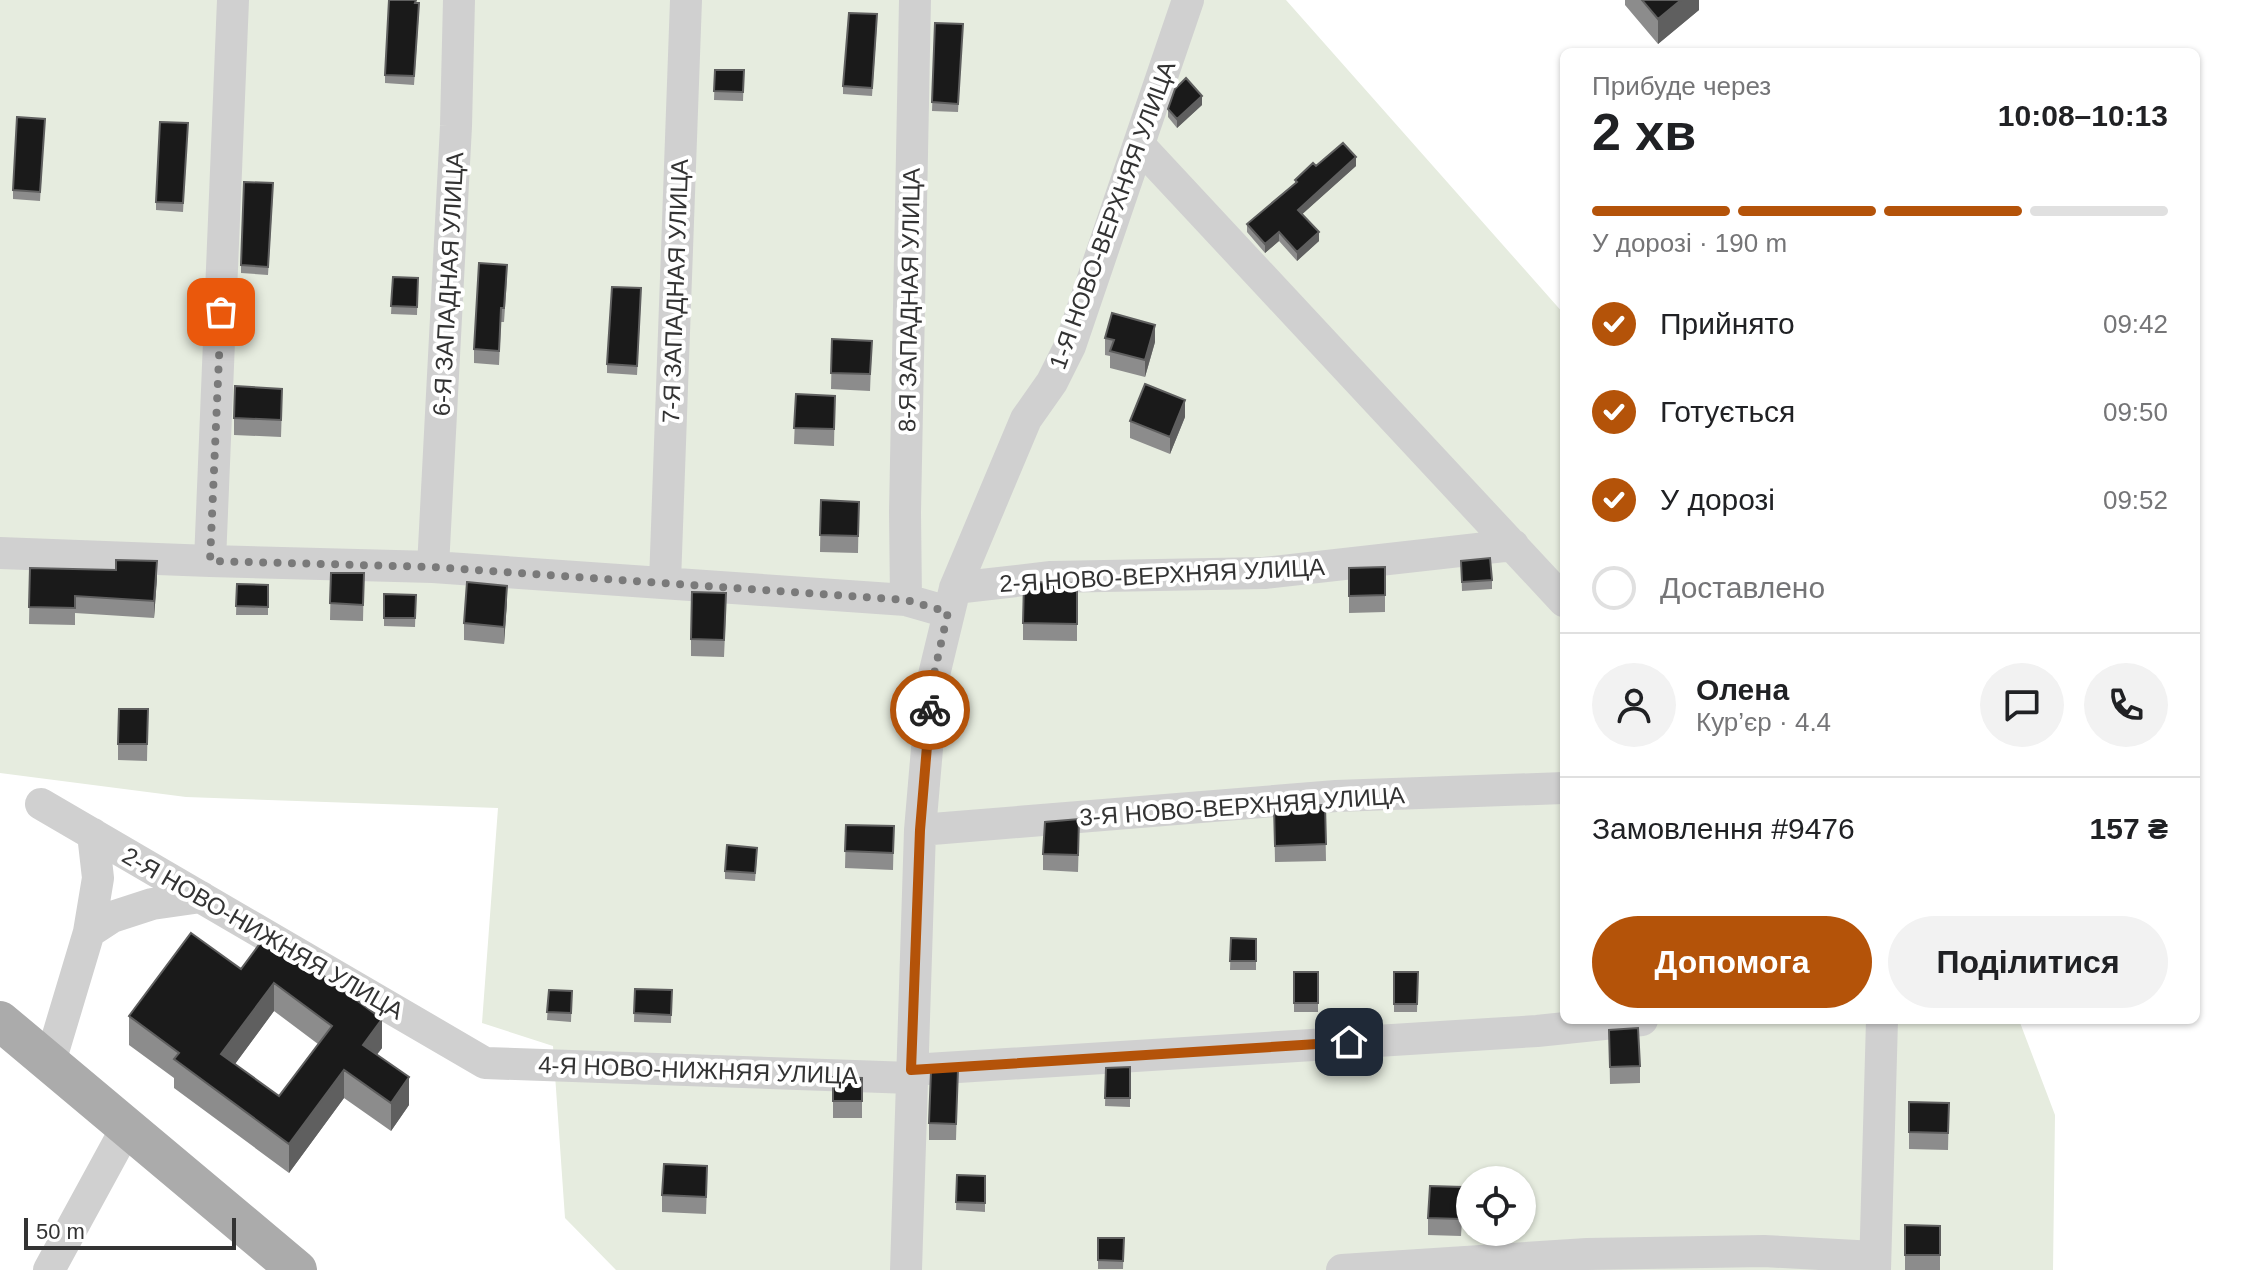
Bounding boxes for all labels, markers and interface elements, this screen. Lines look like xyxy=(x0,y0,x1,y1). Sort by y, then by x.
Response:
street label: 1-Я НОВО-ВЕРХНЯЯ УЛИЦА xyxy=(1044,57,1180,373)
text: Прибуде через xyxy=(1592,71,1771,101)
text: 10:08–10:13 xyxy=(1998,99,2168,132)
text: 2 хв xyxy=(1592,103,1696,161)
street label: 6-Я ЗАПАДНАЯ УЛИЦА xyxy=(428,151,468,417)
street label: 7-Я ЗАПАДНАЯ УЛИЦА xyxy=(657,158,693,424)
street label: 8-Я ЗАПАДНАЯ УЛИЦА xyxy=(893,168,925,432)
text: У дорозі · 190 m xyxy=(1592,228,1787,258)
pin xyxy=(187,278,255,346)
icon: bag xyxy=(199,290,243,334)
icon: check xyxy=(1592,302,1636,346)
text: Прийнято xyxy=(1660,307,1795,340)
text: 09:42 xyxy=(2103,309,2168,339)
icon: check xyxy=(1592,390,1636,434)
text: Готується xyxy=(1660,395,1795,428)
text: 09:50 xyxy=(2103,397,2168,427)
icon: check xyxy=(1592,478,1636,522)
text: У дорозі xyxy=(1660,483,1775,516)
text: 09:52 xyxy=(2103,485,2168,515)
street label: 2-Я НОВО-ВЕРХНЯЯ УЛИЦА xyxy=(998,553,1326,597)
text: Доставлено xyxy=(1660,571,1825,604)
button: person xyxy=(1592,663,1676,747)
button: chat xyxy=(1980,663,2064,747)
button: phone xyxy=(2084,663,2168,747)
courier xyxy=(890,670,970,750)
text: Олена xyxy=(1696,673,1789,706)
icon: bike xyxy=(908,688,952,732)
text: Кур’єр · 4.4 xyxy=(1696,707,1831,737)
street label: 3-Я НОВО-ВЕРХНЯЯ УЛИЦА xyxy=(1078,781,1406,831)
text: Замовлення #9476 xyxy=(1592,812,1855,845)
text: 157 ₴ xyxy=(2090,812,2168,845)
street label: 2-Я НОВО-НИЖНЯЯ УЛИЦА xyxy=(118,841,408,1025)
button: Допомога xyxy=(1592,916,1872,1008)
button: Поділитися xyxy=(1888,916,2168,1008)
pin xyxy=(1315,1008,1383,1076)
icon: home xyxy=(1327,1020,1371,1064)
street label: 4-Я НОВО-НИЖНЯЯ УЛИЦА xyxy=(538,1051,858,1089)
map controls xyxy=(1456,1166,1536,1246)
button: locate xyxy=(1456,1166,1536,1246)
scale bar xyxy=(24,1214,236,1250)
text: 50 m xyxy=(36,1219,85,1244)

